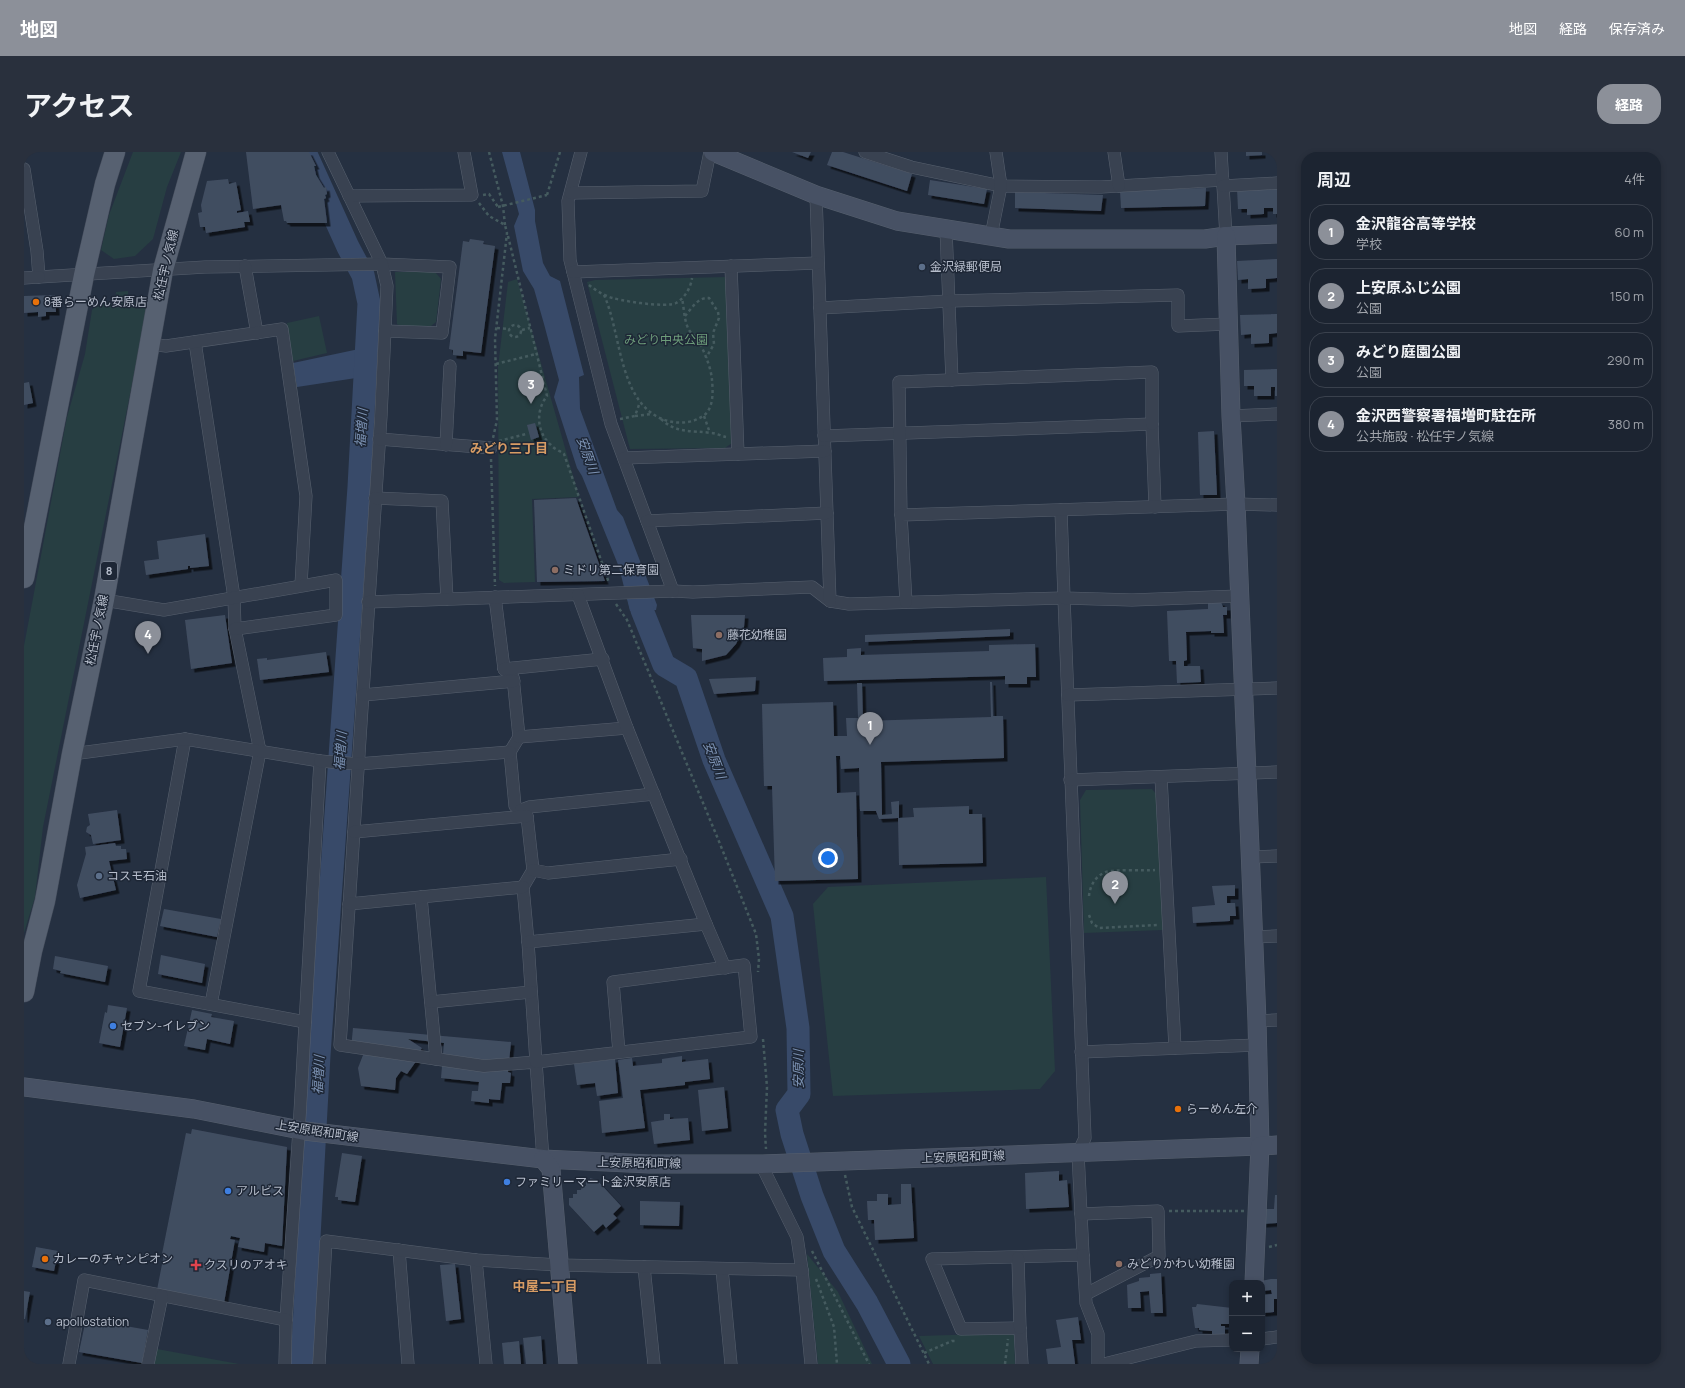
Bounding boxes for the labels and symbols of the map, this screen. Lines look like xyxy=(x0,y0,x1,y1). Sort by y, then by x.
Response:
street label: 松任宇ノ気線 xyxy=(149,228,182,302)
place label: 金沢緑郵便局 xyxy=(930,258,1002,275)
marker: 金沢緑郵便局 xyxy=(917,262,927,272)
place label: 8番らーめん安原店 xyxy=(44,293,147,310)
marker: 8番らーめん安原店 xyxy=(31,297,41,307)
park label: みどり中央公園 xyxy=(624,331,708,348)
pin: 3 xyxy=(518,371,544,404)
water label: 福増川 xyxy=(351,406,371,448)
water label: 安原川 xyxy=(573,434,604,478)
district label: みどり三丁目 xyxy=(470,439,548,457)
place label: ミドリ第二保育園 xyxy=(563,561,659,578)
road number: 8 xyxy=(101,562,117,580)
marker: ミドリ第二保育園 xyxy=(550,565,560,575)
street label: 松任宇ノ気線 xyxy=(81,593,112,667)
pin: 4 xyxy=(135,621,161,654)
place label: 藤花幼稚園 xyxy=(727,626,787,643)
marker: 藤花幼稚園 xyxy=(714,630,724,640)
pin: 1 xyxy=(857,712,883,745)
water label: 福増川 xyxy=(330,729,350,771)
water label: 安原川 xyxy=(700,739,731,783)
your location xyxy=(818,848,838,868)
place label: コスモ石油 xyxy=(107,867,167,884)
marker: コスモ石油 xyxy=(94,871,104,881)
pin: 2 xyxy=(1102,871,1128,904)
place label: セブン-イレブン xyxy=(121,1017,210,1034)
marker: セブン-イレブン xyxy=(108,1021,118,1031)
water label: 安原川 xyxy=(789,1048,807,1089)
water label: 福増川 xyxy=(308,1053,328,1095)
place label: らーめん左介 xyxy=(1186,1100,1258,1117)
marker: らーめん左介 xyxy=(1173,1104,1183,1114)
street label: 上安原昭和町線 xyxy=(274,1116,360,1145)
street label: 上安原昭和町線 xyxy=(921,1147,1005,1166)
street label: 上安原昭和町線 xyxy=(597,1153,681,1172)
place label: ファミリーマート金沢安原店 xyxy=(515,1173,671,1190)
marker: ファミリーマート金沢安原店 xyxy=(502,1177,512,1187)
place label: アルビス xyxy=(236,1182,284,1199)
marker: アルビス xyxy=(223,1186,233,1196)
place label: カレーのチャンピオン xyxy=(53,1250,173,1267)
marker: カレーのチャンピオン xyxy=(40,1254,50,1264)
place label: みどりかわい幼稚園 xyxy=(1127,1255,1235,1272)
place label: クスリのアオキ xyxy=(204,1256,288,1273)
marker: みどりかわい幼稚園 xyxy=(1114,1259,1124,1269)
marker: クスリのアオキ xyxy=(191,1260,201,1270)
district label: 中屋二丁目 xyxy=(512,1277,578,1295)
place label: apollostation xyxy=(56,1313,129,1330)
marker: apollostation xyxy=(43,1317,53,1327)

